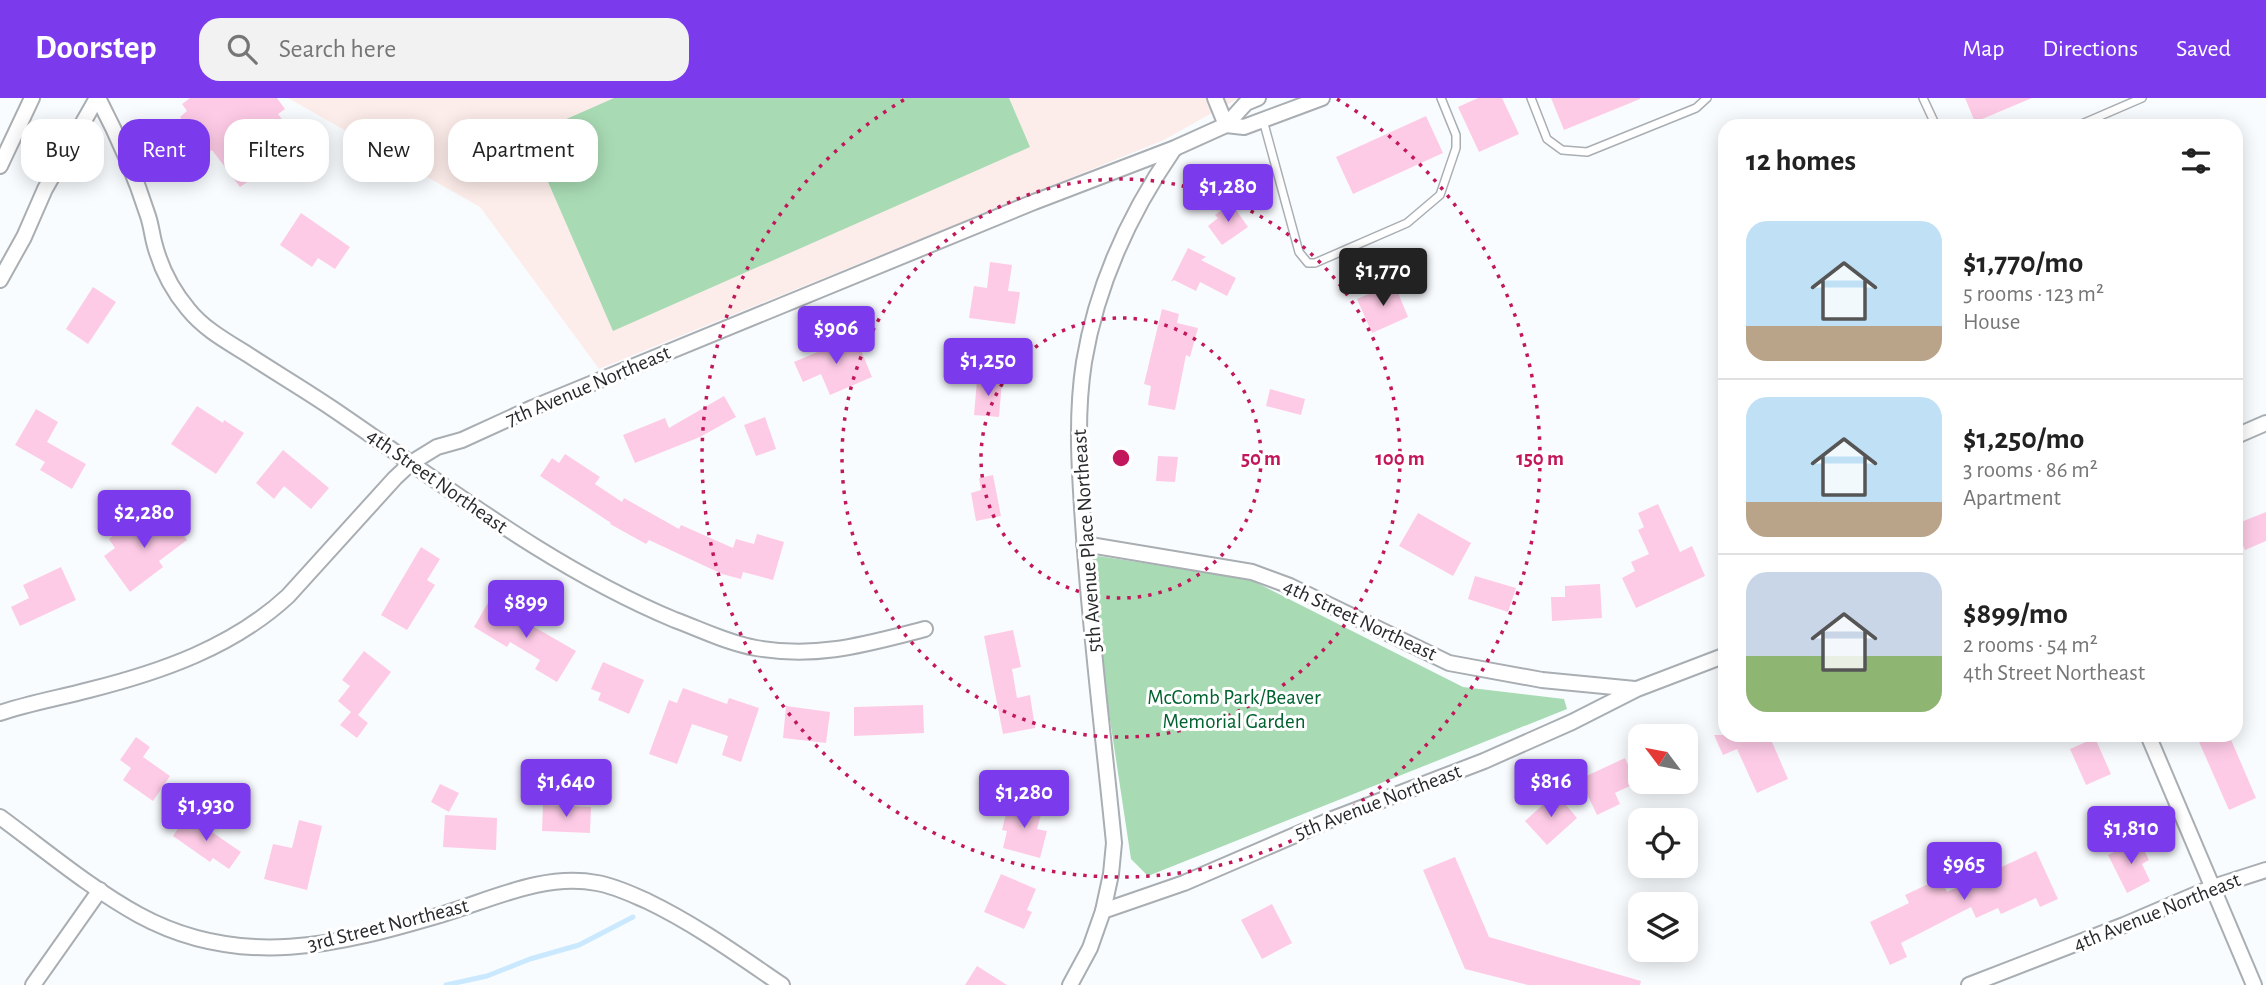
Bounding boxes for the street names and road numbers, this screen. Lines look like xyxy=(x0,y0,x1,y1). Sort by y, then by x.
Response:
street label: 7th Avenue Northeast xyxy=(503,342,674,430)
street label: 4th Street Northeast xyxy=(363,425,511,537)
street label: 5th Avenue Place Northeast xyxy=(1069,428,1105,653)
street label: 4th Street Northeast xyxy=(1280,575,1440,665)
street label: 5th Avenue Northeast xyxy=(1292,760,1465,843)
street label: 4th Avenue Northeast xyxy=(2070,869,2244,955)
street label: 3rd Street Northeast xyxy=(305,895,471,955)

